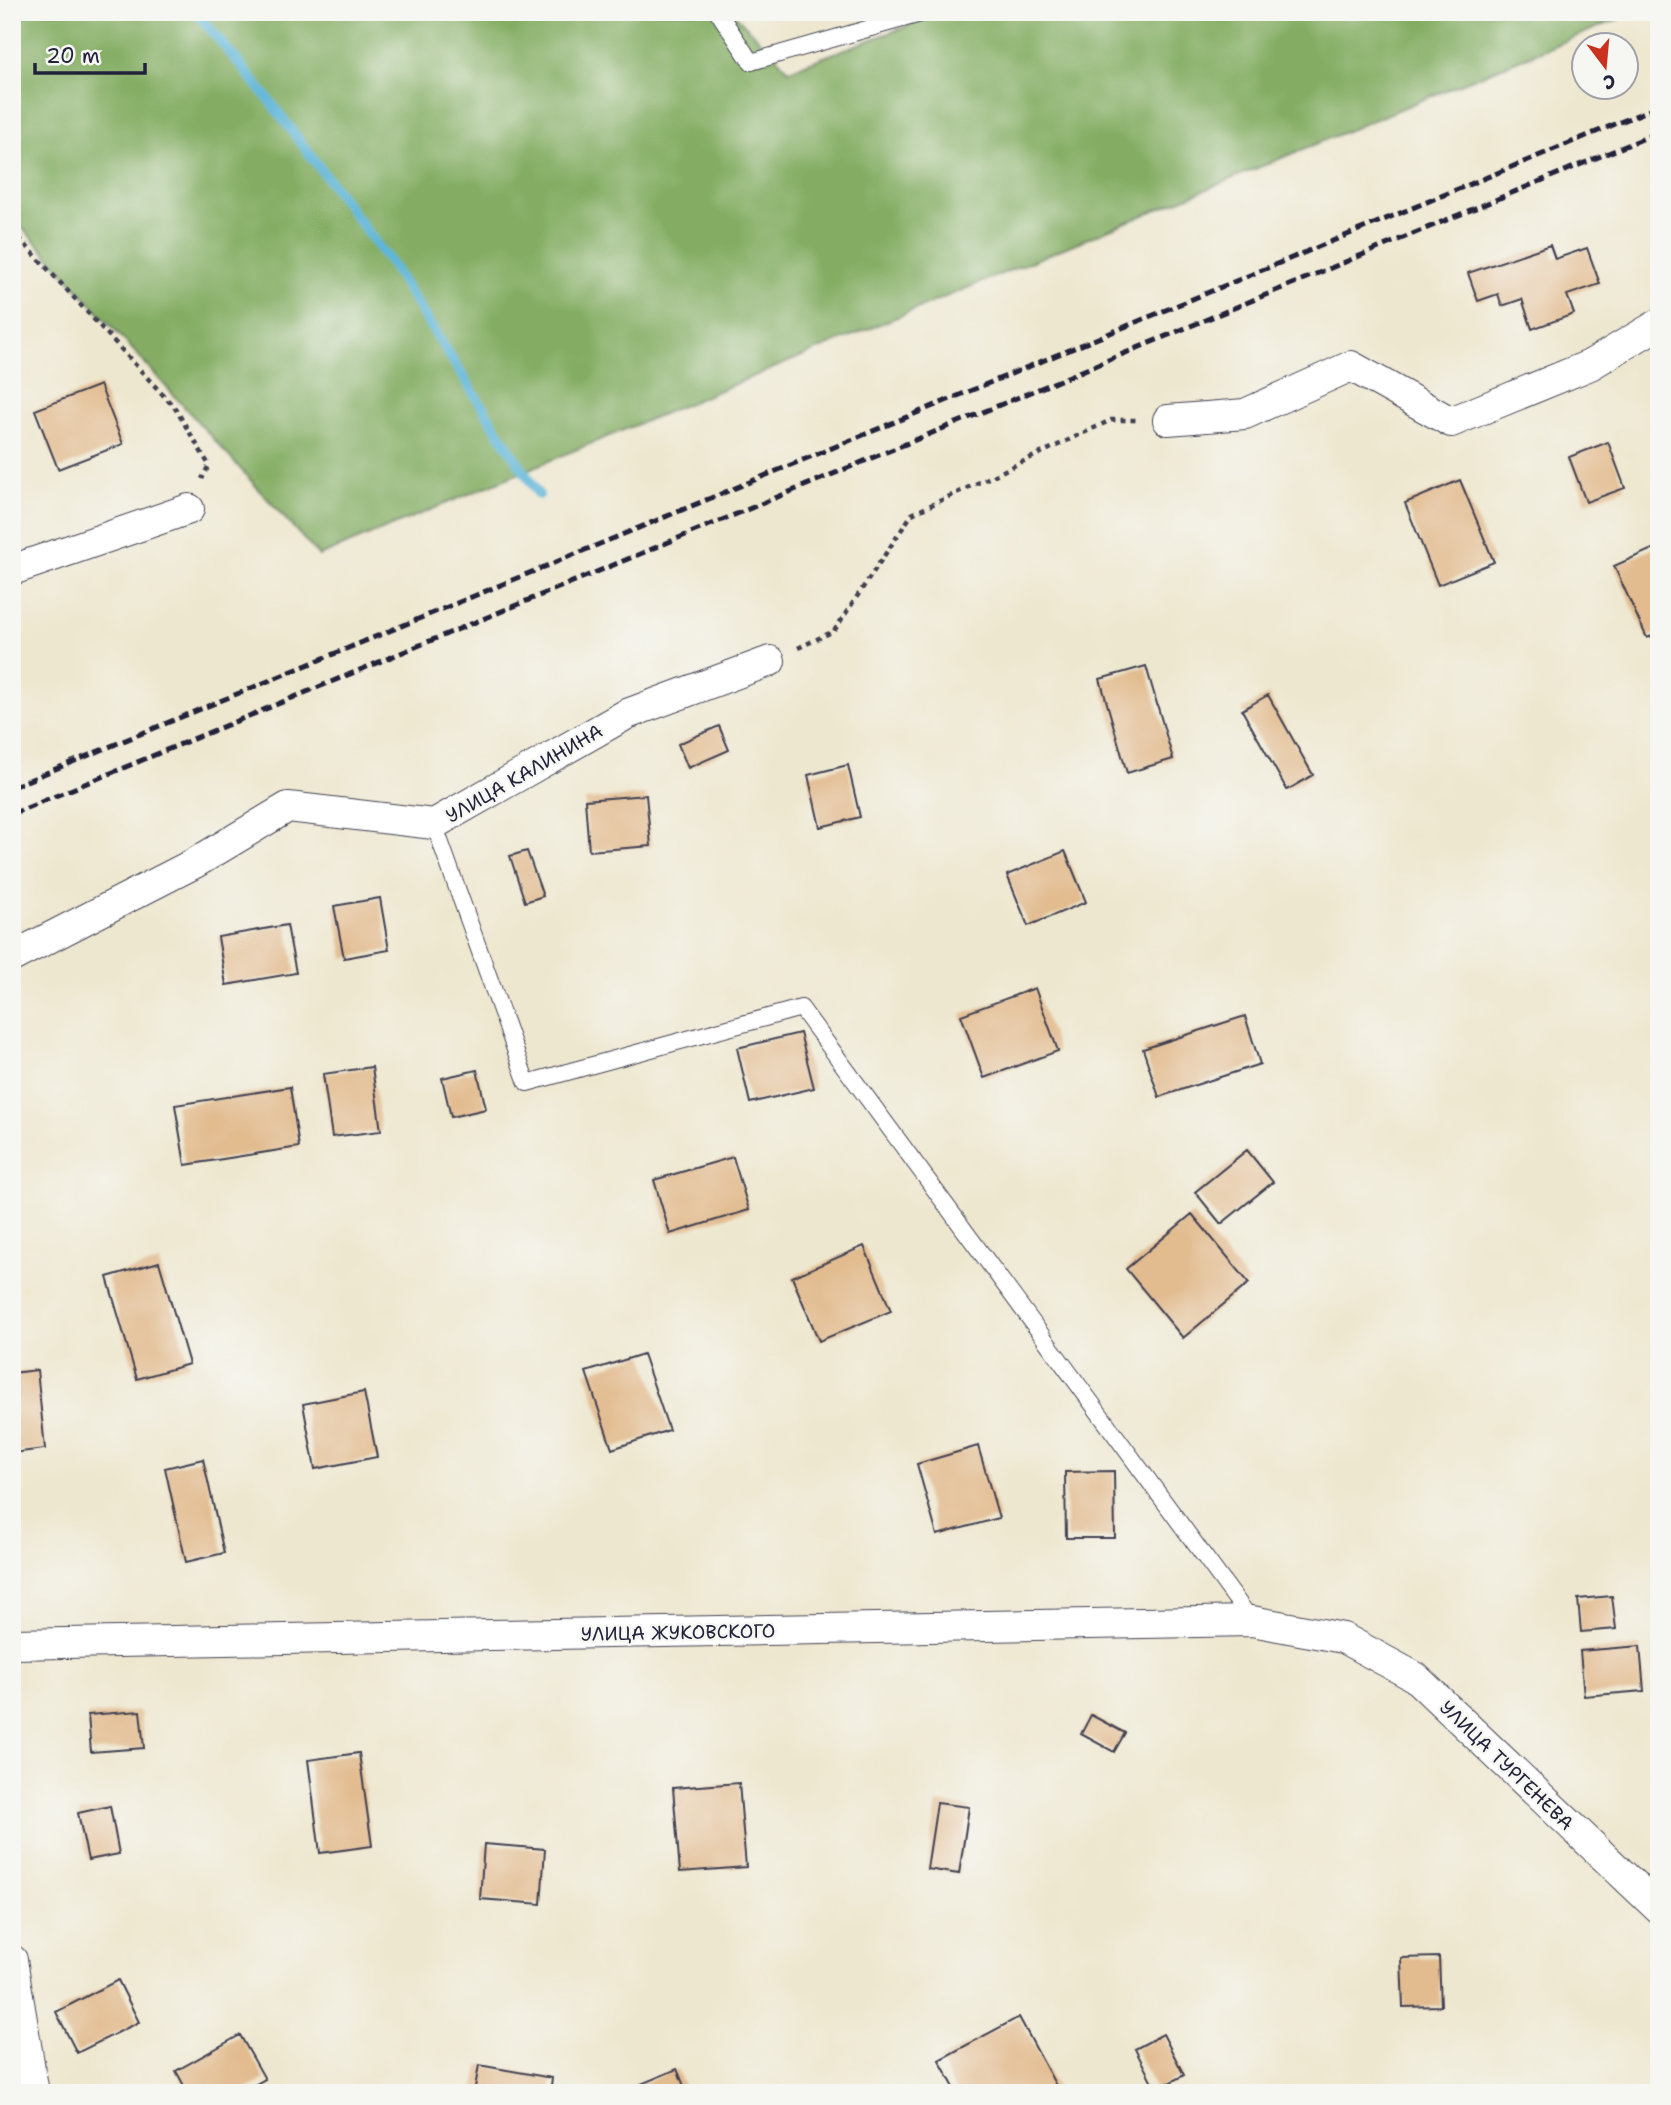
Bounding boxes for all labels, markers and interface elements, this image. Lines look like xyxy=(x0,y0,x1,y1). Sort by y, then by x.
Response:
scale bar xyxy=(35,32,145,76)
north arrow xyxy=(1570,32,1640,102)
text: 20 m xyxy=(46,42,100,70)
text: С xyxy=(1600,68,1619,95)
street label: УЛИЦА КАЛИНИНА xyxy=(441,718,607,829)
street label: УЛИЦА ЖУКОВСКОГО xyxy=(580,1618,776,1647)
street label: УЛИЦА ТУРГЕНЕВА xyxy=(1434,1695,1579,1836)

